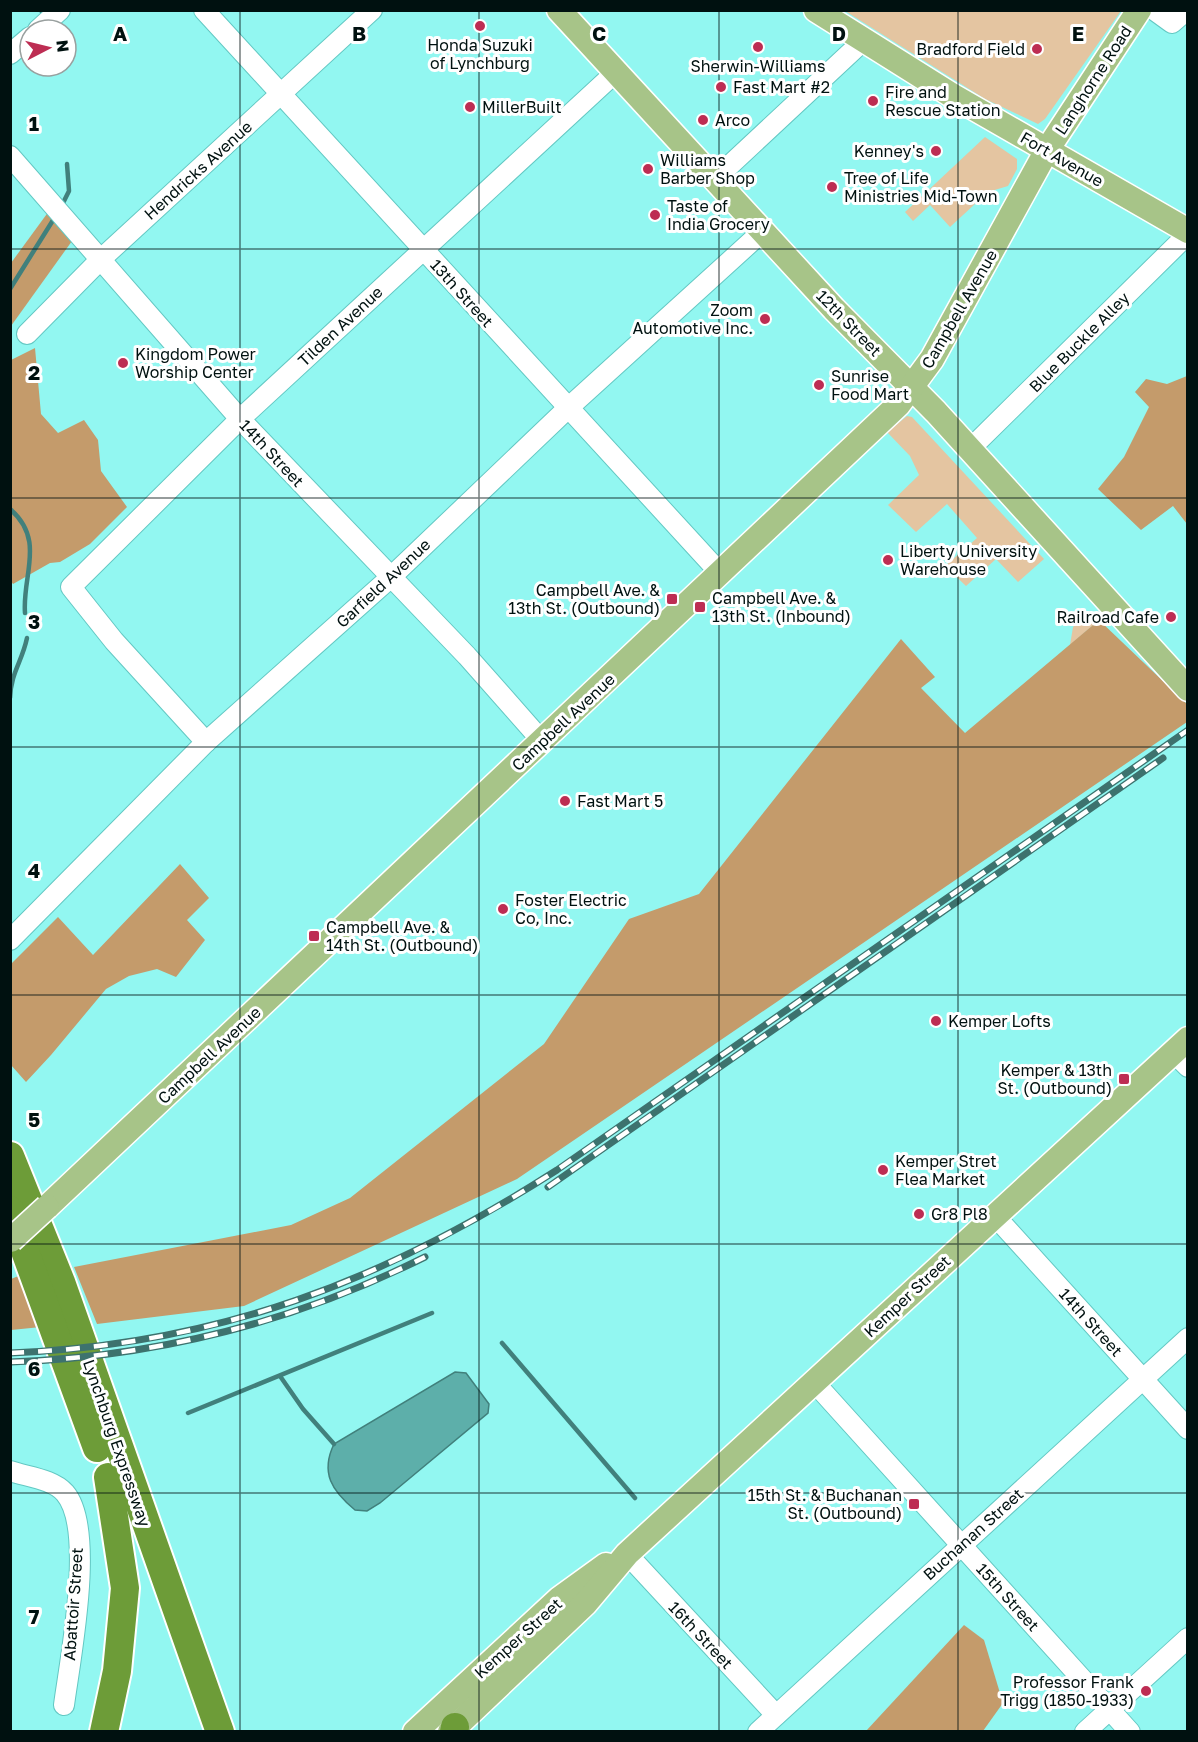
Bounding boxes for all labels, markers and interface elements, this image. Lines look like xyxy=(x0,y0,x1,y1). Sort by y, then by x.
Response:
north arrow xyxy=(18,18,78,78)
marker: Honda Suzuki of Lynchburg xyxy=(473,19,487,33)
text: A xyxy=(113,21,127,45)
text: B xyxy=(352,21,366,45)
text: C xyxy=(592,21,606,45)
text: D xyxy=(832,21,846,45)
text: E xyxy=(1072,21,1084,45)
street label: Langhorne Road xyxy=(1050,22,1136,138)
place label: Honda Suzuki of Lynchburg xyxy=(427,35,533,73)
text: N xyxy=(52,39,74,53)
place label: Bradford Field xyxy=(916,39,1025,59)
marker: Sherwin-Williams xyxy=(751,40,765,54)
marker: Bradford Field xyxy=(1030,42,1044,56)
place label: Sherwin-Williams xyxy=(691,56,825,76)
place label: Fast Mart #2 xyxy=(733,77,830,97)
marker: Fast Mart #2 xyxy=(714,80,728,94)
place label: Fire and Rescue Station xyxy=(885,82,1001,120)
marker: Fire and Rescue Station xyxy=(866,94,880,108)
place label: MillerBuilt xyxy=(482,97,562,117)
marker: MillerBuilt xyxy=(463,100,477,114)
place label: Arco xyxy=(715,110,750,130)
text: 1 xyxy=(29,111,39,135)
marker: Arco xyxy=(696,113,710,127)
street label: Hendricks Avenue xyxy=(140,116,256,224)
street label: Fort Avenue xyxy=(1017,127,1107,191)
place label: Kenney's xyxy=(854,141,924,161)
marker: Kenney's xyxy=(929,144,943,158)
place label: Williams Barber Shop xyxy=(660,150,755,188)
marker: Williams Barber Shop xyxy=(641,162,655,176)
place label: Tree of Life Ministries Mid-Town xyxy=(844,168,998,206)
marker: Tree of Life Ministries Mid-Town xyxy=(825,180,839,194)
place label: Taste of India Grocery xyxy=(667,196,770,234)
marker: Taste of India Grocery xyxy=(648,208,662,222)
street label: Campbell Avenue xyxy=(917,246,1001,372)
street label: 13th Street xyxy=(426,255,498,331)
street label: Tilden Avenue xyxy=(293,282,387,370)
street label: 12th Street xyxy=(812,286,886,360)
street label: Blue Buckle Alley xyxy=(1025,288,1133,396)
place label: Zoom Automotive Inc. xyxy=(632,300,753,338)
marker: Zoom Automotive Inc. xyxy=(758,312,772,326)
place label: Kingdom Power Worship Center xyxy=(135,344,256,382)
marker: Kingdom Power Worship Center xyxy=(116,356,130,370)
text: 2 xyxy=(28,360,40,384)
place label: Sunrise Food Mart xyxy=(831,366,909,404)
marker: Sunrise Food Mart xyxy=(812,378,826,392)
street label: 14th Street xyxy=(236,415,308,491)
street label: Garfield Avenue xyxy=(332,534,434,632)
place label: Liberty University Warehouse xyxy=(900,541,1037,579)
marker: Liberty University Warehouse xyxy=(881,553,895,567)
place label: Campbell Ave. & 13th St. (Outbound) xyxy=(508,580,660,618)
place label: Campbell Ave. & 13th St. (Inbound) xyxy=(712,588,851,626)
marker: Campbell Ave. & 13th St. (Outbound) xyxy=(665,592,679,606)
marker: Campbell Ave. & 13th St. (Inbound) xyxy=(693,600,707,614)
place label: Railroad Cafe xyxy=(1056,607,1159,627)
text: 3 xyxy=(28,609,40,633)
marker: Railroad Cafe xyxy=(1164,610,1178,624)
street label: Campbell Avenue xyxy=(507,669,619,775)
place label: Fast Mart 5 xyxy=(577,791,663,811)
marker: Fast Mart 5 xyxy=(558,794,572,808)
text: 4 xyxy=(28,858,40,882)
place label: Foster Electric Co, Inc. xyxy=(515,890,627,928)
marker: Foster Electric Co, Inc. xyxy=(496,902,510,916)
place label: Campbell Ave. & 14th St. (Outbound) xyxy=(326,917,478,955)
marker: Campbell Ave. & 14th St. (Outbound) xyxy=(307,929,321,943)
street label: Campbell Avenue xyxy=(153,1002,265,1108)
place label: Kemper Lofts xyxy=(948,1011,1051,1031)
marker: Kemper Lofts xyxy=(929,1014,943,1028)
place label: Kemper & 13th St. (Outbound) xyxy=(998,1060,1112,1098)
marker: Kemper & 13th St. (Outbound) xyxy=(1117,1072,1131,1086)
text: 5 xyxy=(28,1107,40,1131)
place label: Kemper Stret Flea Market xyxy=(895,1151,997,1189)
marker: Kemper Stret Flea Market xyxy=(876,1163,890,1177)
place label: Gr8 Pl8 xyxy=(931,1204,988,1224)
marker: Gr8 Pl8 xyxy=(912,1207,926,1221)
street label: Kemper Street xyxy=(860,1251,954,1341)
street label: 14th Street xyxy=(1055,1284,1127,1360)
text: 6 xyxy=(28,1356,40,1380)
street label: Lynchburg Expressway xyxy=(79,1357,155,1529)
street label: Buchanan Street xyxy=(919,1484,1027,1584)
place label: 15th St. & Buchanan St. (Outbound) xyxy=(748,1485,902,1523)
marker: 15th St. & Buchanan St. (Outbound) xyxy=(907,1497,921,1511)
street label: Abattoir Street xyxy=(59,1547,87,1661)
street label: 15th Street xyxy=(972,1559,1044,1635)
street label: Kemper Street xyxy=(470,1593,566,1683)
street label: 16th Street xyxy=(665,1597,737,1673)
text: 7 xyxy=(29,1604,40,1628)
place label: Professor Frank Trigg (1850-1933) xyxy=(1000,1672,1134,1710)
marker: Professor Frank Trigg (1850-1933) xyxy=(1139,1684,1153,1698)

